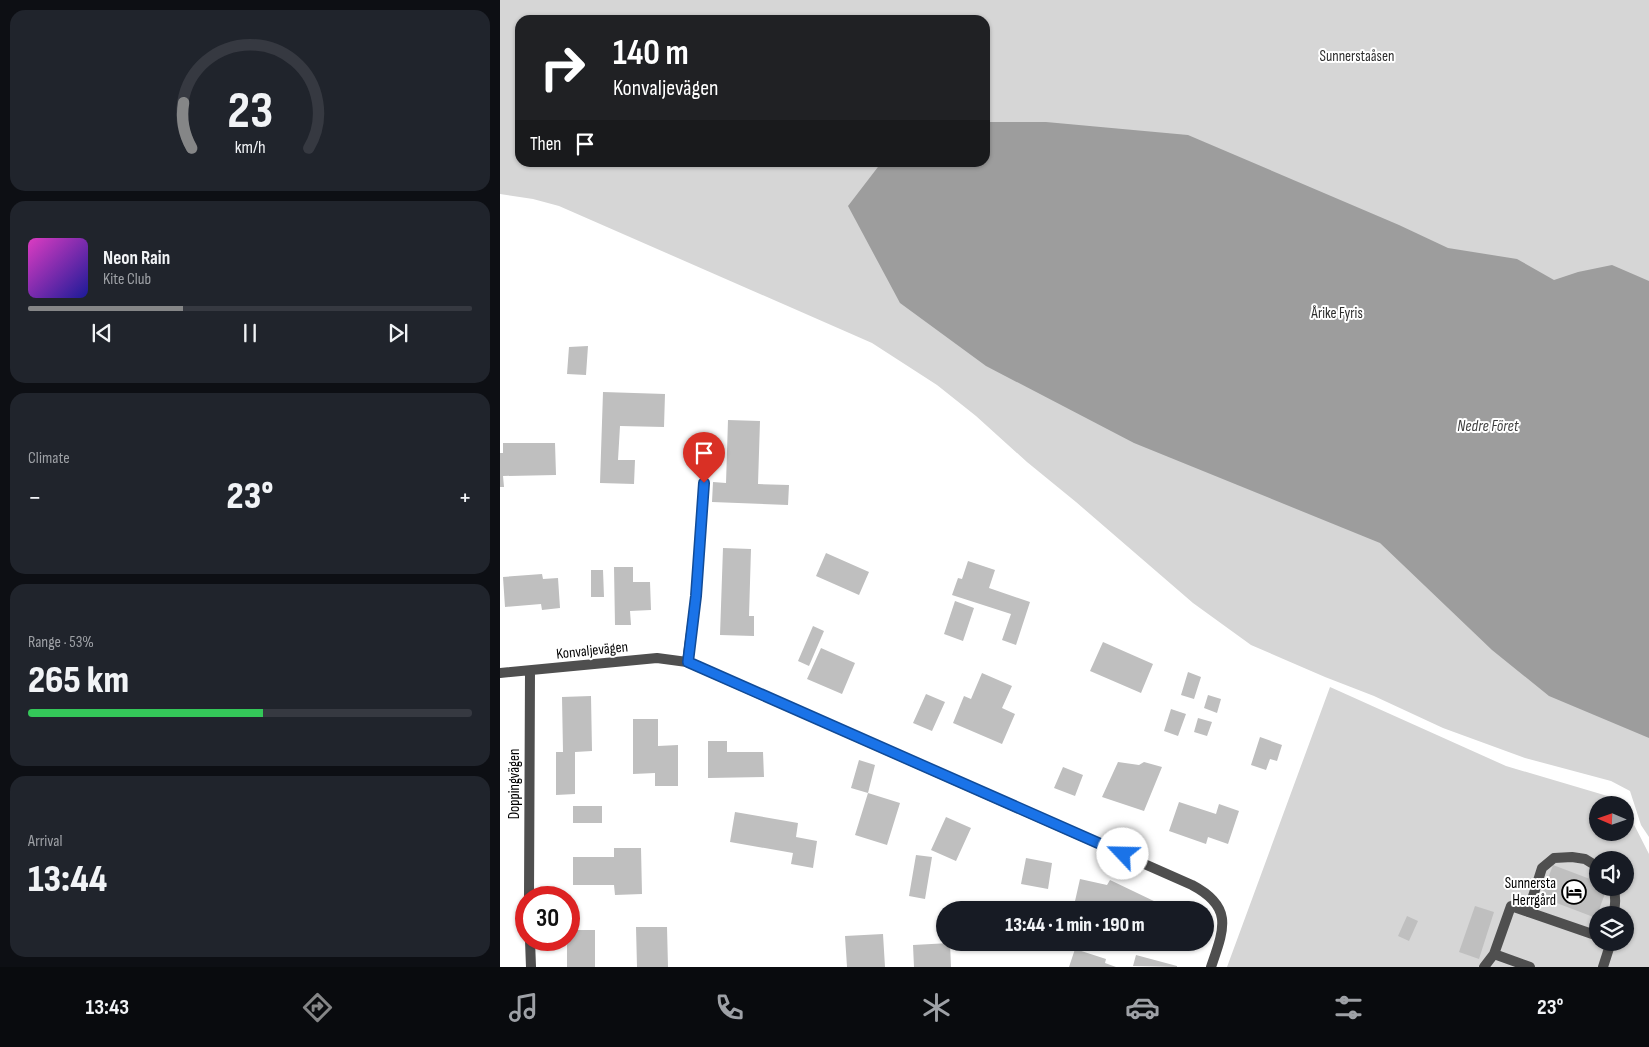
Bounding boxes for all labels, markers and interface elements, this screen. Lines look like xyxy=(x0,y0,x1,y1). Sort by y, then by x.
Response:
text: 140 m xyxy=(613,32,689,75)
icon: right xyxy=(530,35,595,100)
park label: Sunnerstaåsen xyxy=(1320,47,1394,66)
text: Konvaljevägen xyxy=(613,75,719,102)
text: 23 xyxy=(227,80,273,143)
icon: arrive xyxy=(571,130,599,158)
text: Then xyxy=(530,133,561,156)
text: km/h xyxy=(235,137,265,158)
text: Neon Rain xyxy=(103,247,170,270)
text: Kite Club xyxy=(103,270,151,289)
park label: Årike Fyris xyxy=(1310,304,1363,323)
icon: previous xyxy=(88,319,116,347)
icon: pause xyxy=(236,319,264,347)
icon: next xyxy=(384,319,412,347)
water label: Nedre Föret xyxy=(1457,417,1520,436)
pin xyxy=(683,432,725,483)
icon: arrive xyxy=(690,439,718,467)
text: Climate xyxy=(28,449,70,468)
text: 23° xyxy=(227,474,273,519)
text: − xyxy=(28,481,42,514)
text: + xyxy=(458,481,472,514)
text: Range · 53% xyxy=(28,633,94,652)
street label: Konvaljevägen xyxy=(555,637,629,664)
text: 265 km xyxy=(28,658,129,703)
street label: Doppingvägen xyxy=(505,749,524,819)
north arrow xyxy=(1589,796,1634,841)
map controls xyxy=(1589,796,1634,951)
position arrow xyxy=(1096,827,1148,879)
text: Arrival xyxy=(28,832,62,851)
button: sound xyxy=(1589,851,1634,896)
text: 13:44 xyxy=(28,857,107,902)
place label: Sunnersta Herrgård xyxy=(1505,874,1556,910)
hotel icon: Sunnersta Herrgård xyxy=(1561,879,1587,905)
speed limit sign: 30 xyxy=(515,886,580,951)
button: layers xyxy=(1589,906,1634,951)
text: 13:44 · 1 min · 190 m xyxy=(1005,914,1145,937)
icon: directions xyxy=(300,990,335,1025)
icon: music xyxy=(506,990,541,1025)
icon: phone xyxy=(712,990,747,1025)
icon: climate xyxy=(919,990,954,1025)
icon: car xyxy=(1125,990,1160,1025)
icon: filters xyxy=(1331,990,1366,1025)
text: 13:43 xyxy=(86,994,129,1021)
text: 23° xyxy=(1537,994,1563,1021)

